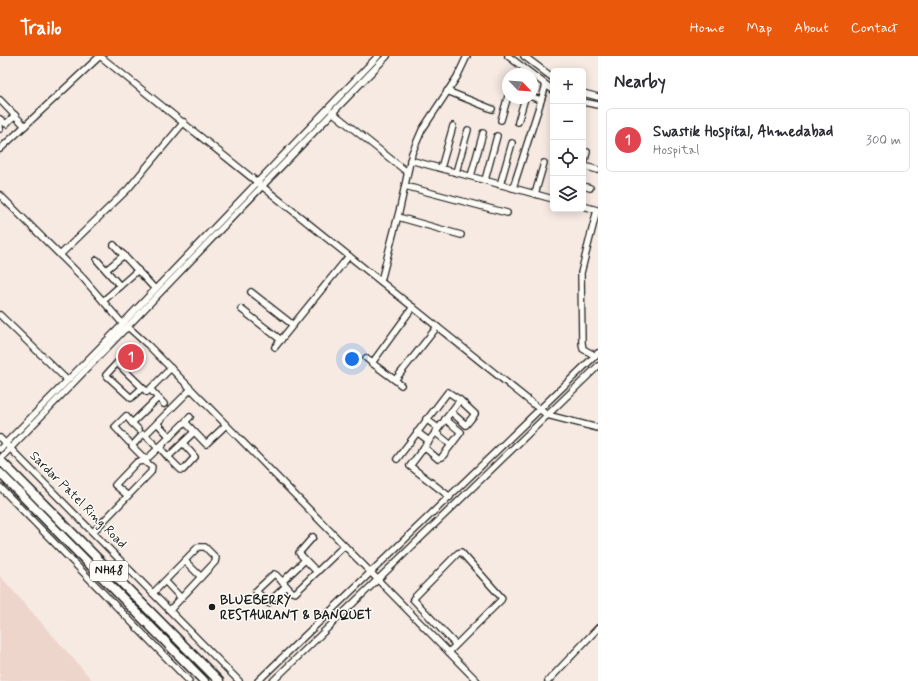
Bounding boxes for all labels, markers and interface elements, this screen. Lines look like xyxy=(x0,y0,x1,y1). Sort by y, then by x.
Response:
text: Trailo xyxy=(20,16,62,41)
text: Home xyxy=(690,19,724,37)
text: Map xyxy=(746,19,772,37)
text: About xyxy=(794,19,829,37)
text: Contact xyxy=(851,19,898,37)
north arrow xyxy=(502,68,538,104)
map controls xyxy=(550,68,586,212)
button: + xyxy=(550,68,586,104)
text: Nearby xyxy=(614,71,666,93)
button: − xyxy=(550,104,586,140)
text: Swastik Hospital, Ahmedabad xyxy=(653,122,833,142)
text: 1 xyxy=(625,132,631,149)
text: 300 m xyxy=(866,132,901,149)
button: locate xyxy=(550,140,586,176)
text: Hospital xyxy=(653,142,699,159)
button: layers xyxy=(550,176,586,212)
pin: 1 xyxy=(118,342,144,372)
your location xyxy=(342,349,362,369)
street label: Sardar Patel Ring Road xyxy=(26,448,130,552)
road number: NH48 xyxy=(90,561,128,581)
place label: BLUEBERRY RESTAURANT & BANQUET xyxy=(220,592,373,624)
marker: BLUEBERRY RESTAURANT & BANQUET xyxy=(207,602,217,612)

